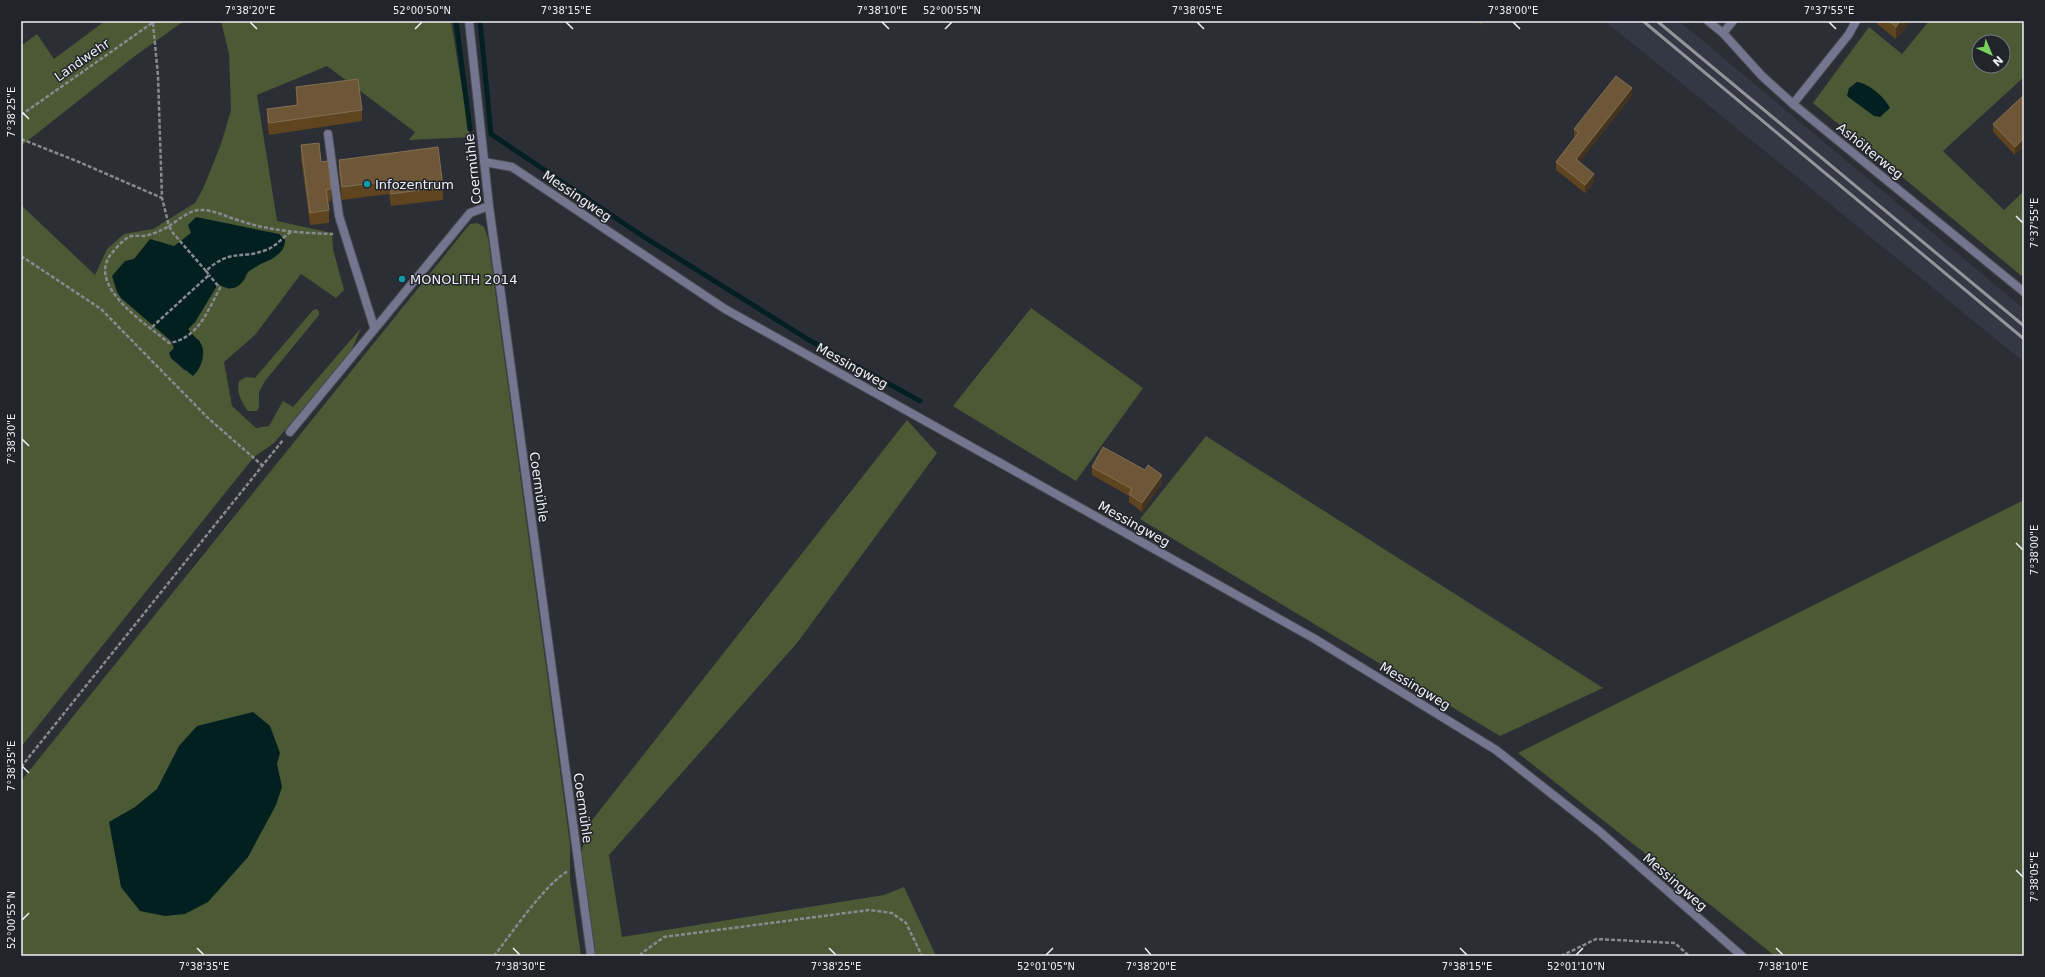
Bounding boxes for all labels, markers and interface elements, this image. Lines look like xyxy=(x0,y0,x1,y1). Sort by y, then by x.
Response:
text: 7°38'20"E xyxy=(225,5,275,16)
text: 52°00'50"N xyxy=(393,5,451,16)
text: 7°38'15"E xyxy=(541,5,591,16)
text: 7°38'10"E xyxy=(857,5,907,16)
text: 52°00'55"N xyxy=(923,5,981,16)
text: 7°38'05"E xyxy=(1172,5,1222,16)
text: 7°38'00"E xyxy=(1488,5,1538,16)
text: 7°37'55"E xyxy=(1804,5,1854,16)
north arrow xyxy=(1971,34,2011,74)
street label: Landwehr xyxy=(52,35,113,84)
text: N xyxy=(1990,53,2005,69)
text: 7°38'25"E xyxy=(6,87,17,137)
street label: Ashölterweg xyxy=(1834,120,1906,182)
street label: Coermühle xyxy=(462,133,484,205)
street label: Messingweg xyxy=(540,167,614,225)
place label: Infozentrum xyxy=(375,177,454,192)
marker: Infozentrum xyxy=(362,179,372,189)
text: 7°37'55"E xyxy=(2029,198,2040,248)
place label: MONOLITH 2014 xyxy=(410,272,517,287)
marker: MONOLITH 2014 xyxy=(397,274,407,284)
street label: Messingweg xyxy=(813,340,891,392)
text: 7°38'30"E xyxy=(6,414,17,464)
street label: Coermühle xyxy=(527,451,551,523)
street label: Messingweg xyxy=(1095,498,1173,550)
text: 7°38'00"E xyxy=(2029,525,2040,575)
street label: Messingweg xyxy=(1377,659,1453,713)
text: 7°38'35"E xyxy=(6,741,17,791)
street label: Coermühle xyxy=(571,772,595,844)
street label: Messingweg xyxy=(1640,850,1710,914)
text: 7°38'05"E xyxy=(2029,852,2040,902)
text: 52°00'55"N xyxy=(6,891,17,949)
text: 7°38'35"E xyxy=(179,961,229,972)
text: 7°38'30"E xyxy=(495,961,545,972)
text: 7°38'25"E xyxy=(811,961,861,972)
text: 52°01'05"N xyxy=(1017,961,1075,972)
text: 7°38'20"E xyxy=(1126,961,1176,972)
text: 7°38'15"E xyxy=(1442,961,1492,972)
text: 52°01'10"N xyxy=(1547,961,1605,972)
text: 7°38'10"E xyxy=(1758,961,1808,972)

